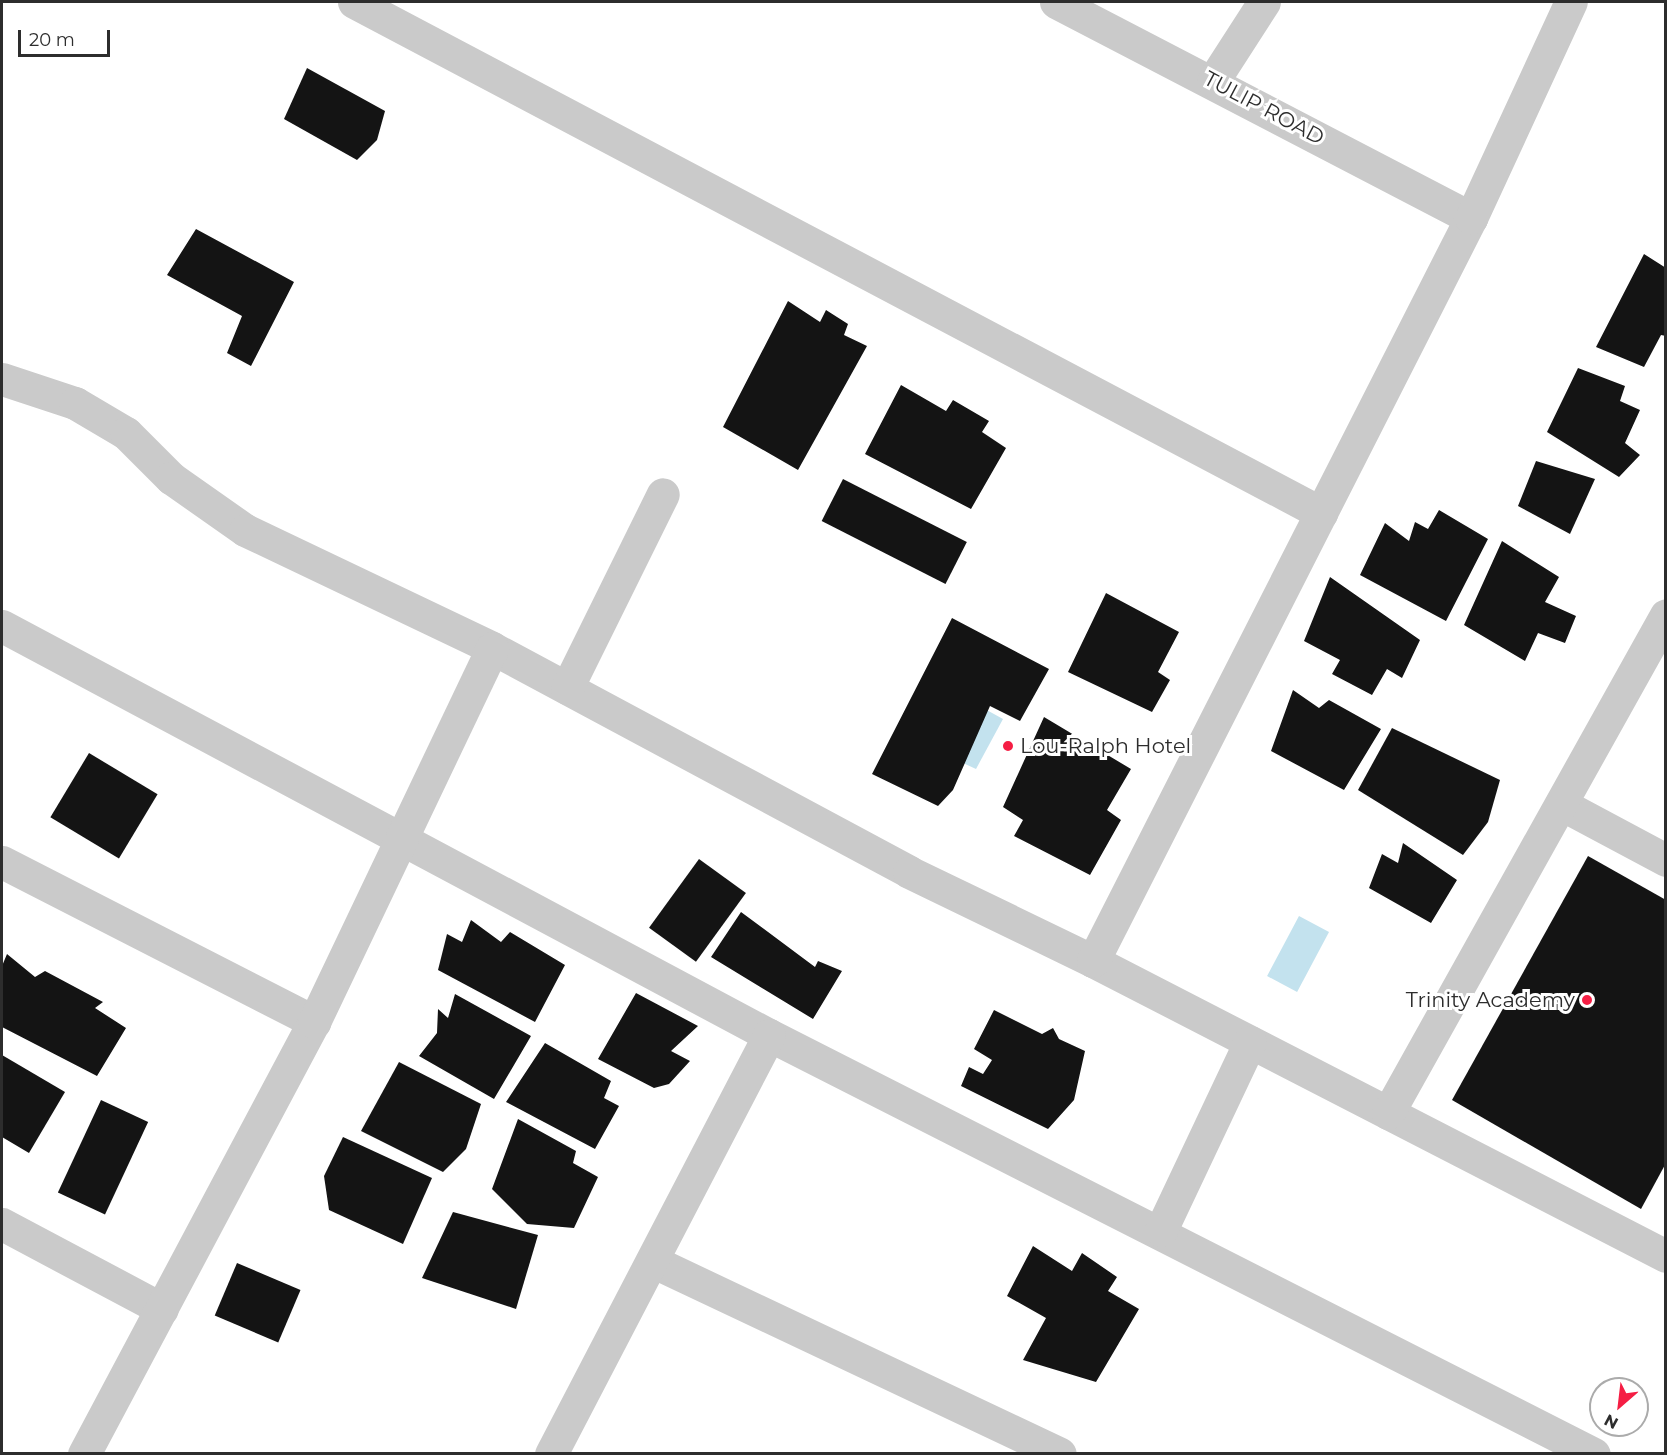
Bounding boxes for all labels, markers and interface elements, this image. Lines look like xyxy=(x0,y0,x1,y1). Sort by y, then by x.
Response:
scale bar xyxy=(21,18,112,56)
text: 20 m xyxy=(29,29,75,51)
street label: TULIP ROAD xyxy=(1200,66,1328,150)
place label: Lou-Ralph Hotel xyxy=(1020,733,1191,759)
marker: Lou-Ralph Hotel xyxy=(1001,739,1015,753)
place label: Trinity Academy xyxy=(1406,987,1575,1013)
marker: Trinity Academy xyxy=(1580,993,1594,1007)
north arrow xyxy=(1589,1377,1649,1437)
text: N xyxy=(1601,1410,1621,1433)

